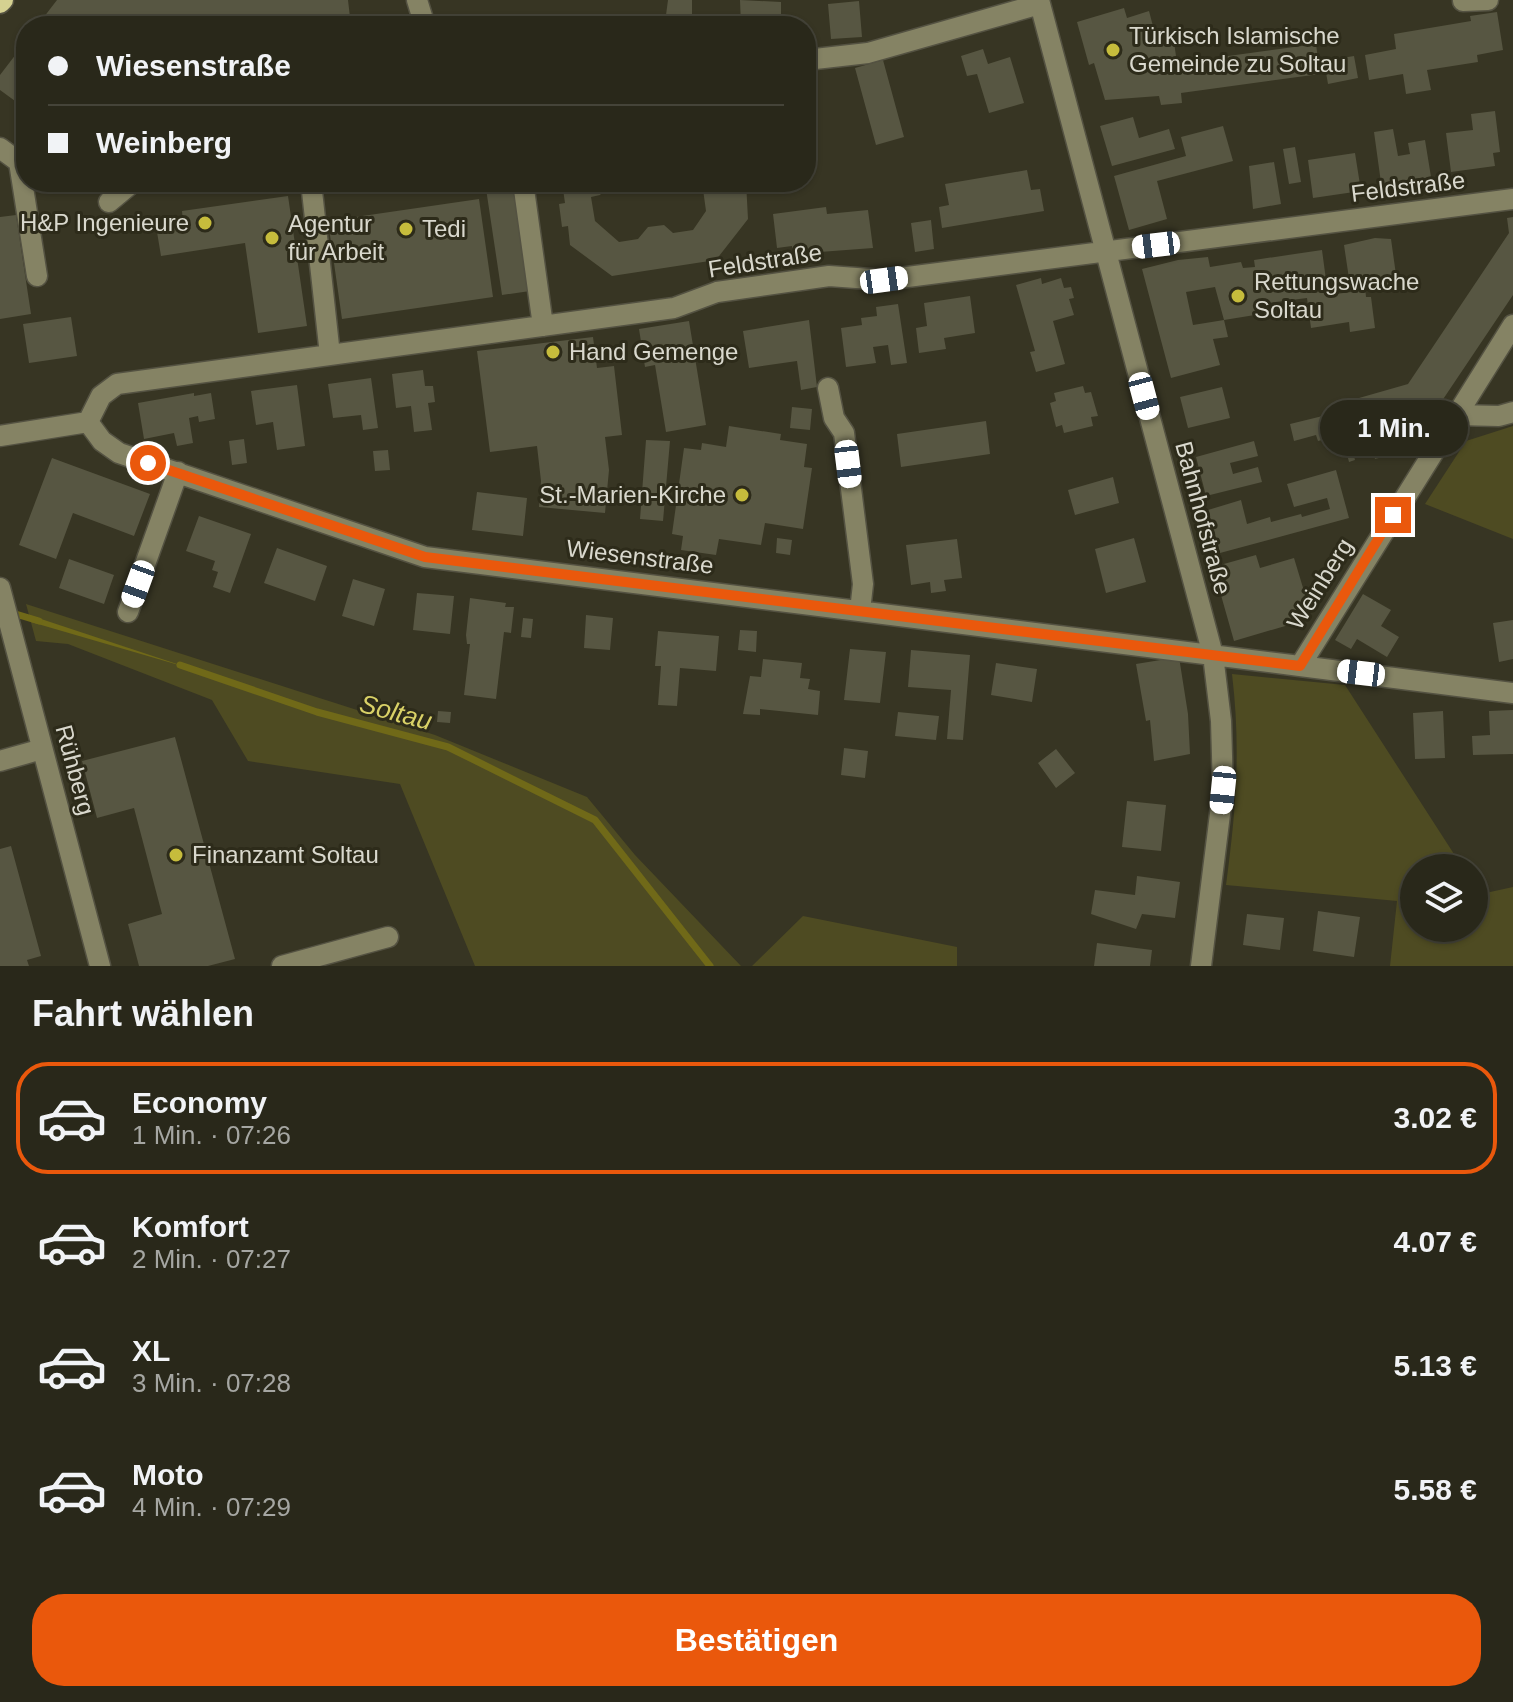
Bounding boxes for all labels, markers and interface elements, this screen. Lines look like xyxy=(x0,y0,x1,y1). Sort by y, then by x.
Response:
place label: Türkisch Islamische Gemeinde zu Soltau xyxy=(1129,22,1346,77)
marker: Türkisch Islamische Gemeinde zu Soltau xyxy=(1104,41,1122,59)
text: Wiesenstraße xyxy=(96,49,291,82)
text: Weinberg xyxy=(96,126,232,159)
street label: Feldstraße xyxy=(1349,166,1467,207)
place label: H&P Ingenieure xyxy=(20,209,189,236)
place label: Agentur für Arbeit xyxy=(288,210,384,265)
marker: H&P Ingenieure xyxy=(196,214,214,232)
place label: Tedi xyxy=(422,215,466,242)
marker: Tedi xyxy=(397,220,415,238)
marker: Agentur für Arbeit xyxy=(263,229,281,247)
car xyxy=(1131,230,1181,260)
street label: Feldstraße xyxy=(706,238,824,283)
car xyxy=(859,265,909,295)
place label: Rettungswache Soltau xyxy=(1254,268,1419,323)
marker: Rettungswache Soltau xyxy=(1229,287,1247,305)
place label: Hand Gemenge xyxy=(569,338,738,365)
marker: Hand Gemenge xyxy=(544,343,562,361)
car xyxy=(1126,370,1162,422)
callout: 1 Min. xyxy=(1319,399,1467,455)
text: 1 Min. xyxy=(1357,413,1431,443)
street label: Bahnhofstraße xyxy=(1170,438,1237,597)
car xyxy=(833,439,863,489)
route start xyxy=(130,445,166,481)
place label: St.-Marien-Kirche xyxy=(539,481,726,508)
marker: St.-Marien-Kirche xyxy=(733,486,751,504)
route end xyxy=(1375,497,1411,533)
street label: Weinberg xyxy=(1281,533,1358,634)
street label: Wiesenstraße xyxy=(565,534,715,579)
car xyxy=(119,557,157,611)
car xyxy=(1336,658,1386,688)
water label: Soltau xyxy=(357,688,435,736)
street label: Rühberg xyxy=(51,722,100,818)
car xyxy=(1209,765,1237,815)
place label: Finanzamt Soltau xyxy=(192,841,379,868)
marker: Finanzamt Soltau xyxy=(167,846,185,864)
map controls xyxy=(1400,854,1488,942)
button: layers xyxy=(1400,854,1488,942)
text: Fahrt wählen xyxy=(32,993,254,1034)
icon: car xyxy=(36,1082,108,1154)
text: Economy xyxy=(132,1086,267,1119)
text: 3.02 € xyxy=(1394,1101,1477,1134)
text: 1 Min. · 07:26 xyxy=(132,1120,291,1150)
icon: car xyxy=(36,1206,108,1278)
text: Komfort xyxy=(132,1210,249,1243)
text: 4.07 € xyxy=(1394,1225,1477,1258)
text: 2 Min. · 07:27 xyxy=(132,1244,291,1274)
icon: car xyxy=(36,1330,108,1402)
text: XL xyxy=(132,1334,170,1367)
text: 5.13 € xyxy=(1394,1349,1477,1382)
text: 3 Min. · 07:28 xyxy=(132,1368,291,1398)
icon: car xyxy=(36,1454,108,1526)
text: Moto xyxy=(132,1458,204,1491)
text: 5.58 € xyxy=(1394,1473,1477,1506)
text: 4 Min. · 07:29 xyxy=(132,1492,291,1522)
button: Bestätigen xyxy=(32,1594,1481,1686)

